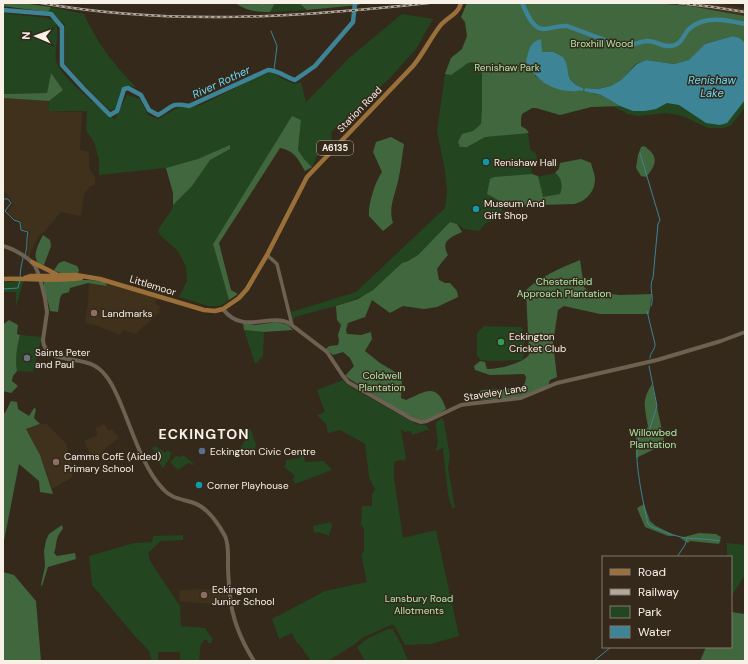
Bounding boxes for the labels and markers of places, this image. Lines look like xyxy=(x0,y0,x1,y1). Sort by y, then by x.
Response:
place label: Renishaw Hall xyxy=(494,156,557,169)
marker: Renishaw Hall xyxy=(481,157,491,167)
place label: Museum And Gift Shop xyxy=(484,197,545,222)
marker: Museum And Gift Shop xyxy=(471,204,481,214)
place label: Landmarks xyxy=(102,307,153,320)
marker: Landmarks xyxy=(89,308,99,318)
place label: Eckington Cricket Club xyxy=(509,330,566,355)
marker: Eckington Cricket Club xyxy=(496,337,506,347)
place label: Saints Peter and Paul xyxy=(35,346,90,371)
marker: Saints Peter and Paul xyxy=(22,353,32,363)
place label: Eckington Civic Centre xyxy=(210,445,316,458)
marker: Eckington Civic Centre xyxy=(197,446,207,456)
place label: Camms CofE (Aided) Primary School xyxy=(64,450,162,475)
marker: Camms CofE (Aided) Primary School xyxy=(51,457,61,467)
place label: Corner Playhouse xyxy=(207,479,289,492)
marker: Corner Playhouse xyxy=(194,480,204,490)
place label: Eckington Junior School xyxy=(212,583,275,608)
marker: Eckington Junior School xyxy=(199,590,209,600)

